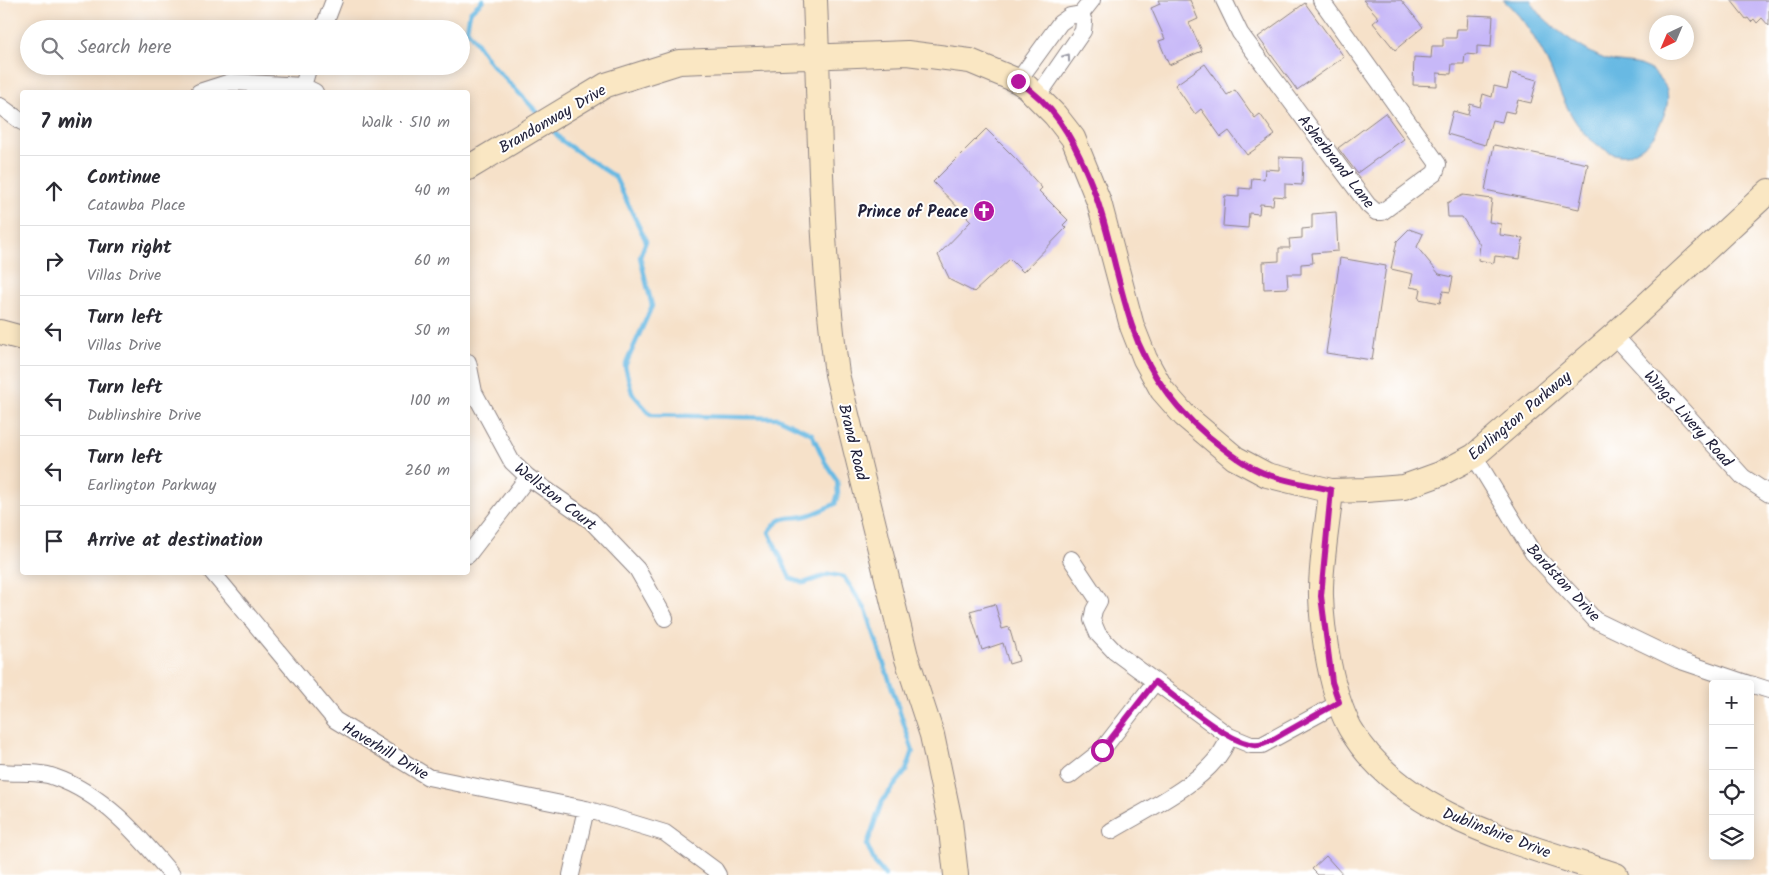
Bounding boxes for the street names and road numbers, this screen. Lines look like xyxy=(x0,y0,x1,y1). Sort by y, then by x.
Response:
street label: Brandonway Drive xyxy=(494,78,611,160)
street label: Asherbrand Lane xyxy=(1291,109,1381,214)
street label: Earlington Parkway xyxy=(1462,365,1578,467)
street label: Wings Livery Road xyxy=(1637,365,1739,474)
street label: Brand Road xyxy=(831,401,874,484)
street label: Wellston Court xyxy=(508,457,602,538)
street label: Bardston Drive xyxy=(1520,538,1606,628)
street label: Haverhill Drive xyxy=(337,715,433,787)
street label: Dublinshire Drive xyxy=(1439,801,1554,866)

